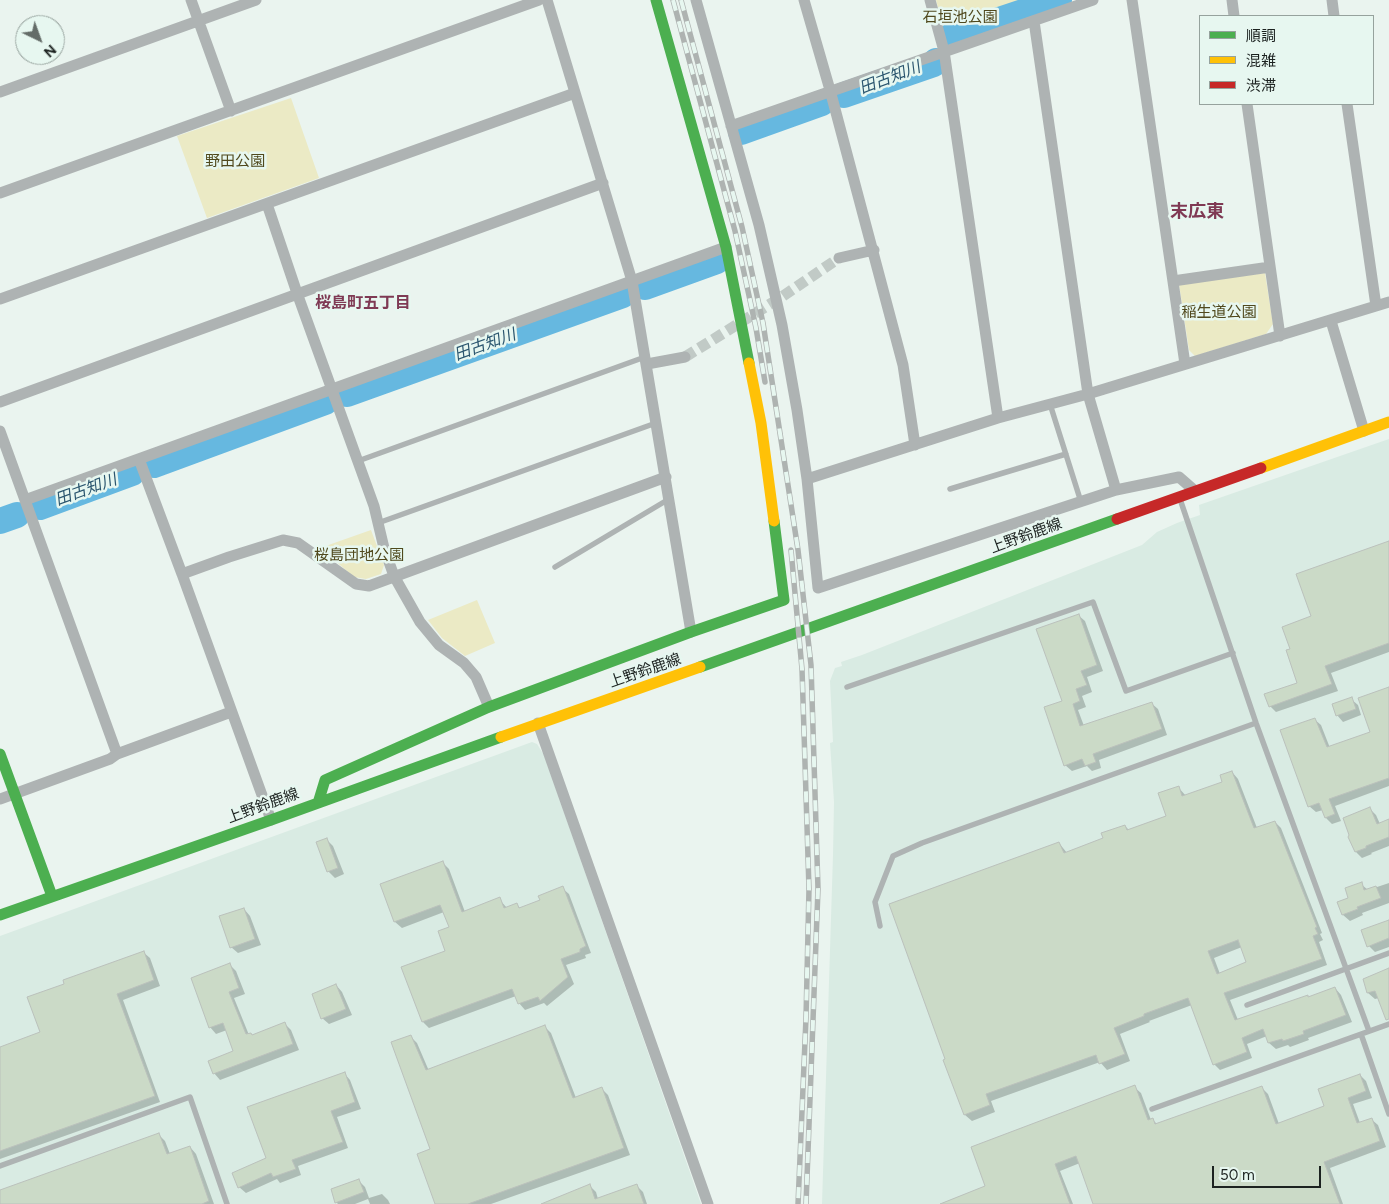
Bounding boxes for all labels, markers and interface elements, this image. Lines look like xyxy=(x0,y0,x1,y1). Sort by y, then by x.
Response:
park label: 石垣池公園 xyxy=(923,9,997,27)
north arrow xyxy=(15,15,65,65)
legend xyxy=(1199,15,1374,105)
text: 順調 xyxy=(1246,27,1276,45)
text: N xyxy=(40,41,59,61)
text: 混雑 xyxy=(1246,52,1276,70)
water label: 田古知川 xyxy=(857,58,923,98)
text: 渋滞 xyxy=(1246,77,1276,95)
park label: 野田公園 xyxy=(205,153,265,171)
district label: 末広東 xyxy=(1170,201,1224,223)
district label: 桜島町五丁目 xyxy=(315,293,411,313)
park label: 稲生道公園 xyxy=(1182,304,1256,322)
water label: 田古知川 xyxy=(452,325,518,365)
water label: 田古知川 xyxy=(53,470,119,510)
street label: 上野鈴鹿線 xyxy=(988,515,1064,557)
park label: 桜島団地公園 xyxy=(314,547,404,565)
street label: 上野鈴鹿線 xyxy=(607,650,683,692)
street label: 上野鈴鹿線 xyxy=(225,785,301,827)
scale bar xyxy=(1214,1156,1323,1188)
text: 50 m xyxy=(1220,1166,1255,1184)

